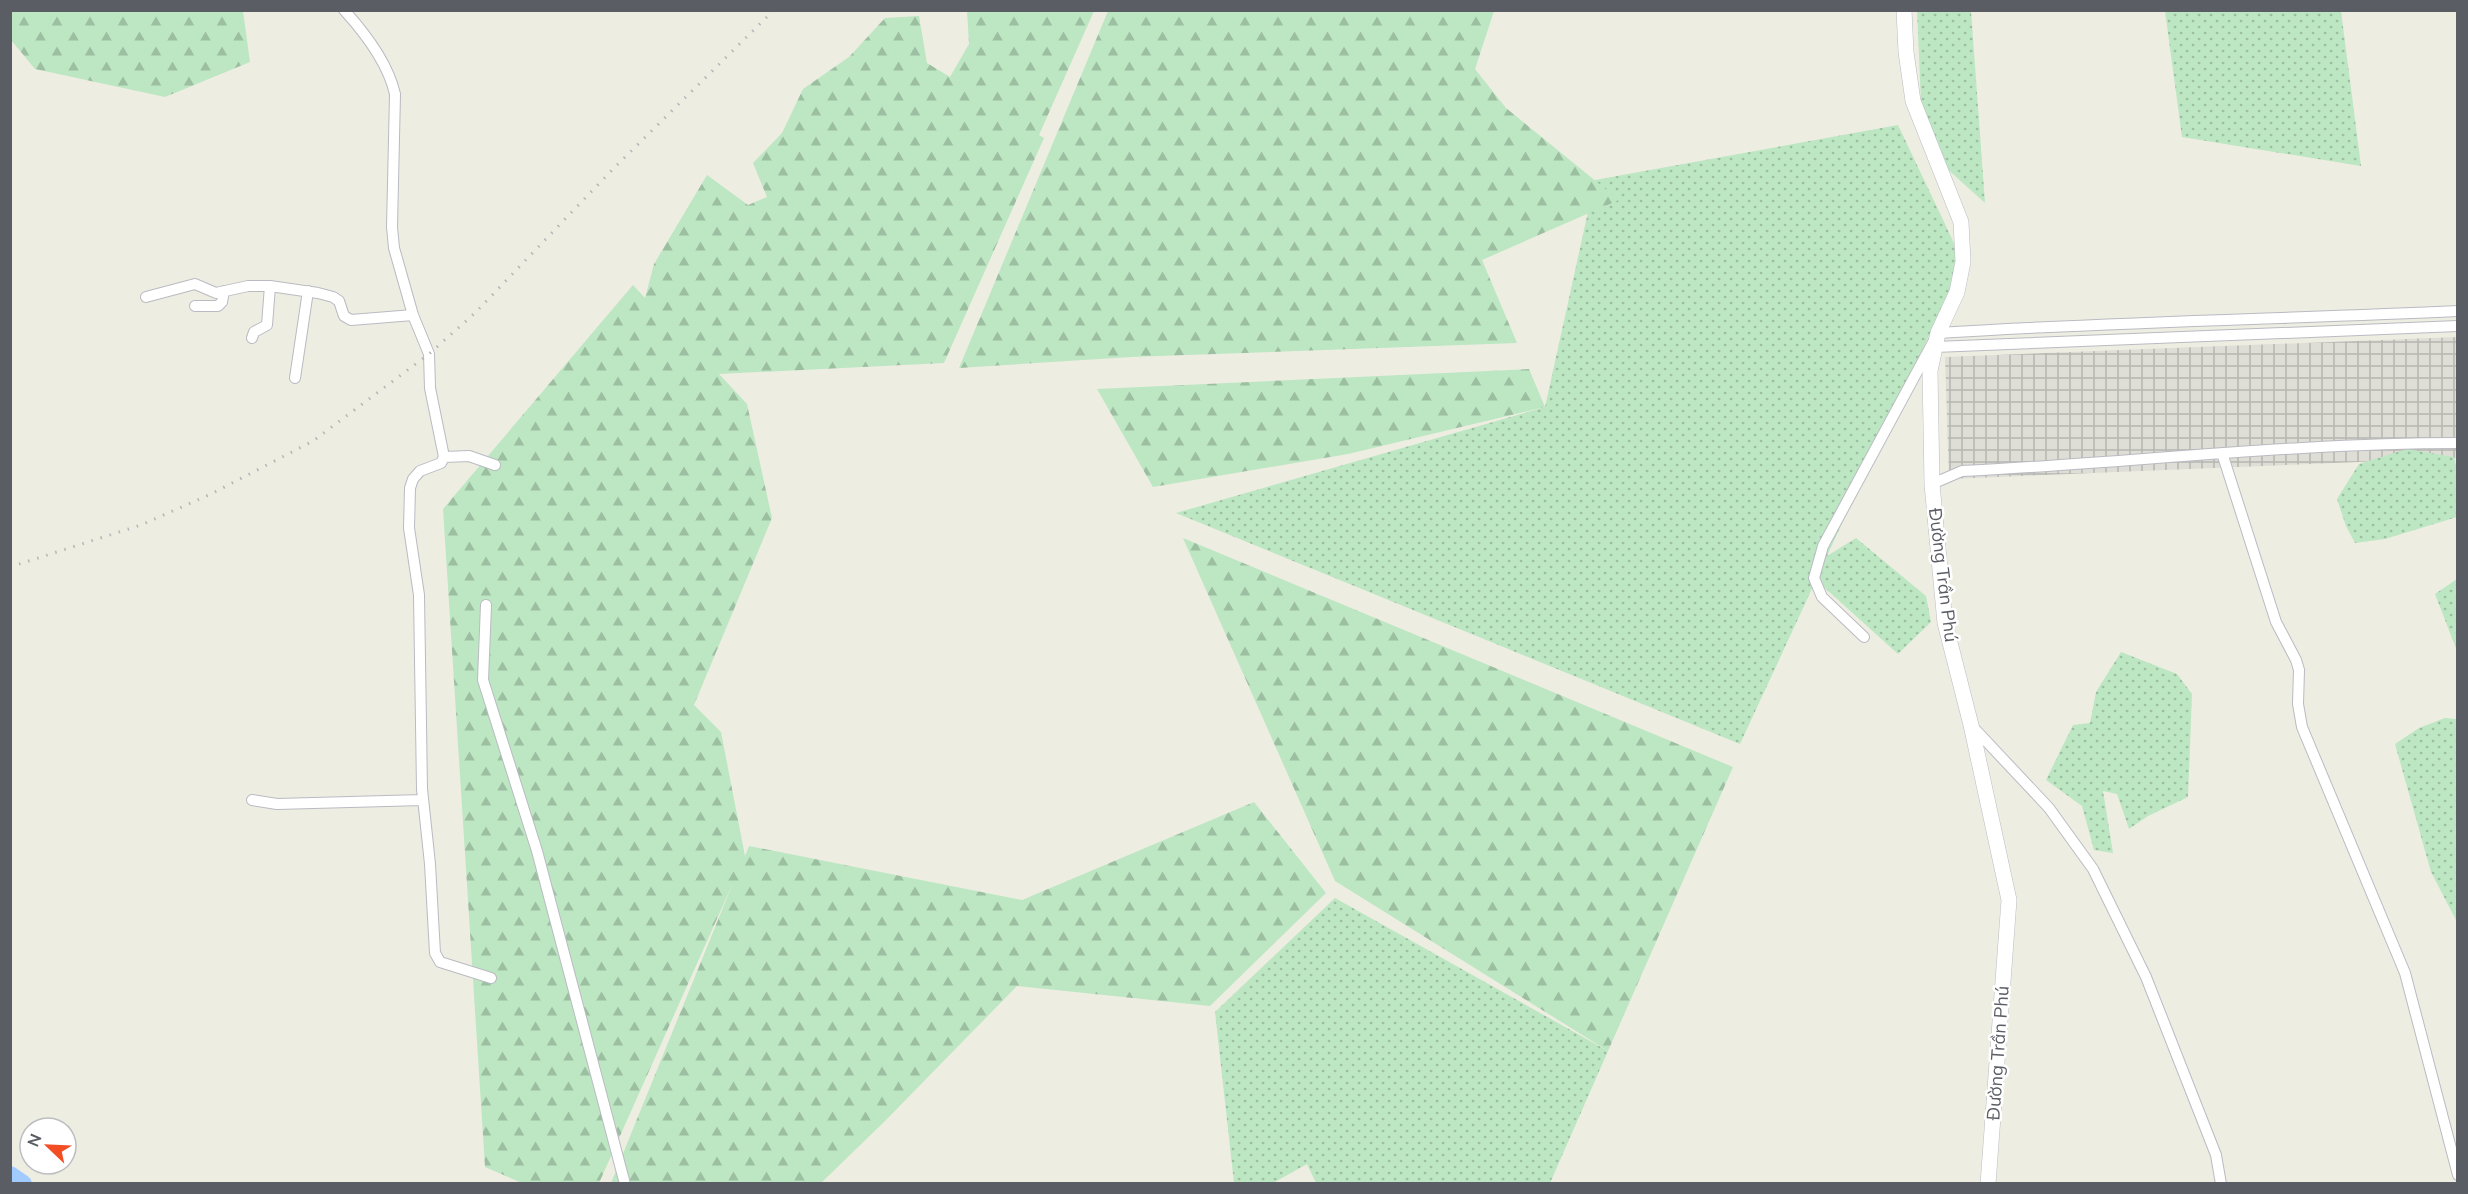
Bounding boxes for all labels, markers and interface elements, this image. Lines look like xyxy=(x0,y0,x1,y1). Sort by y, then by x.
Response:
street label: Đường Trần Phú xyxy=(1924,507,1963,643)
street label: Đường Trần Phú xyxy=(1981,985,2014,1121)
north arrow xyxy=(18,1116,78,1176)
text: N xyxy=(23,1131,46,1150)

